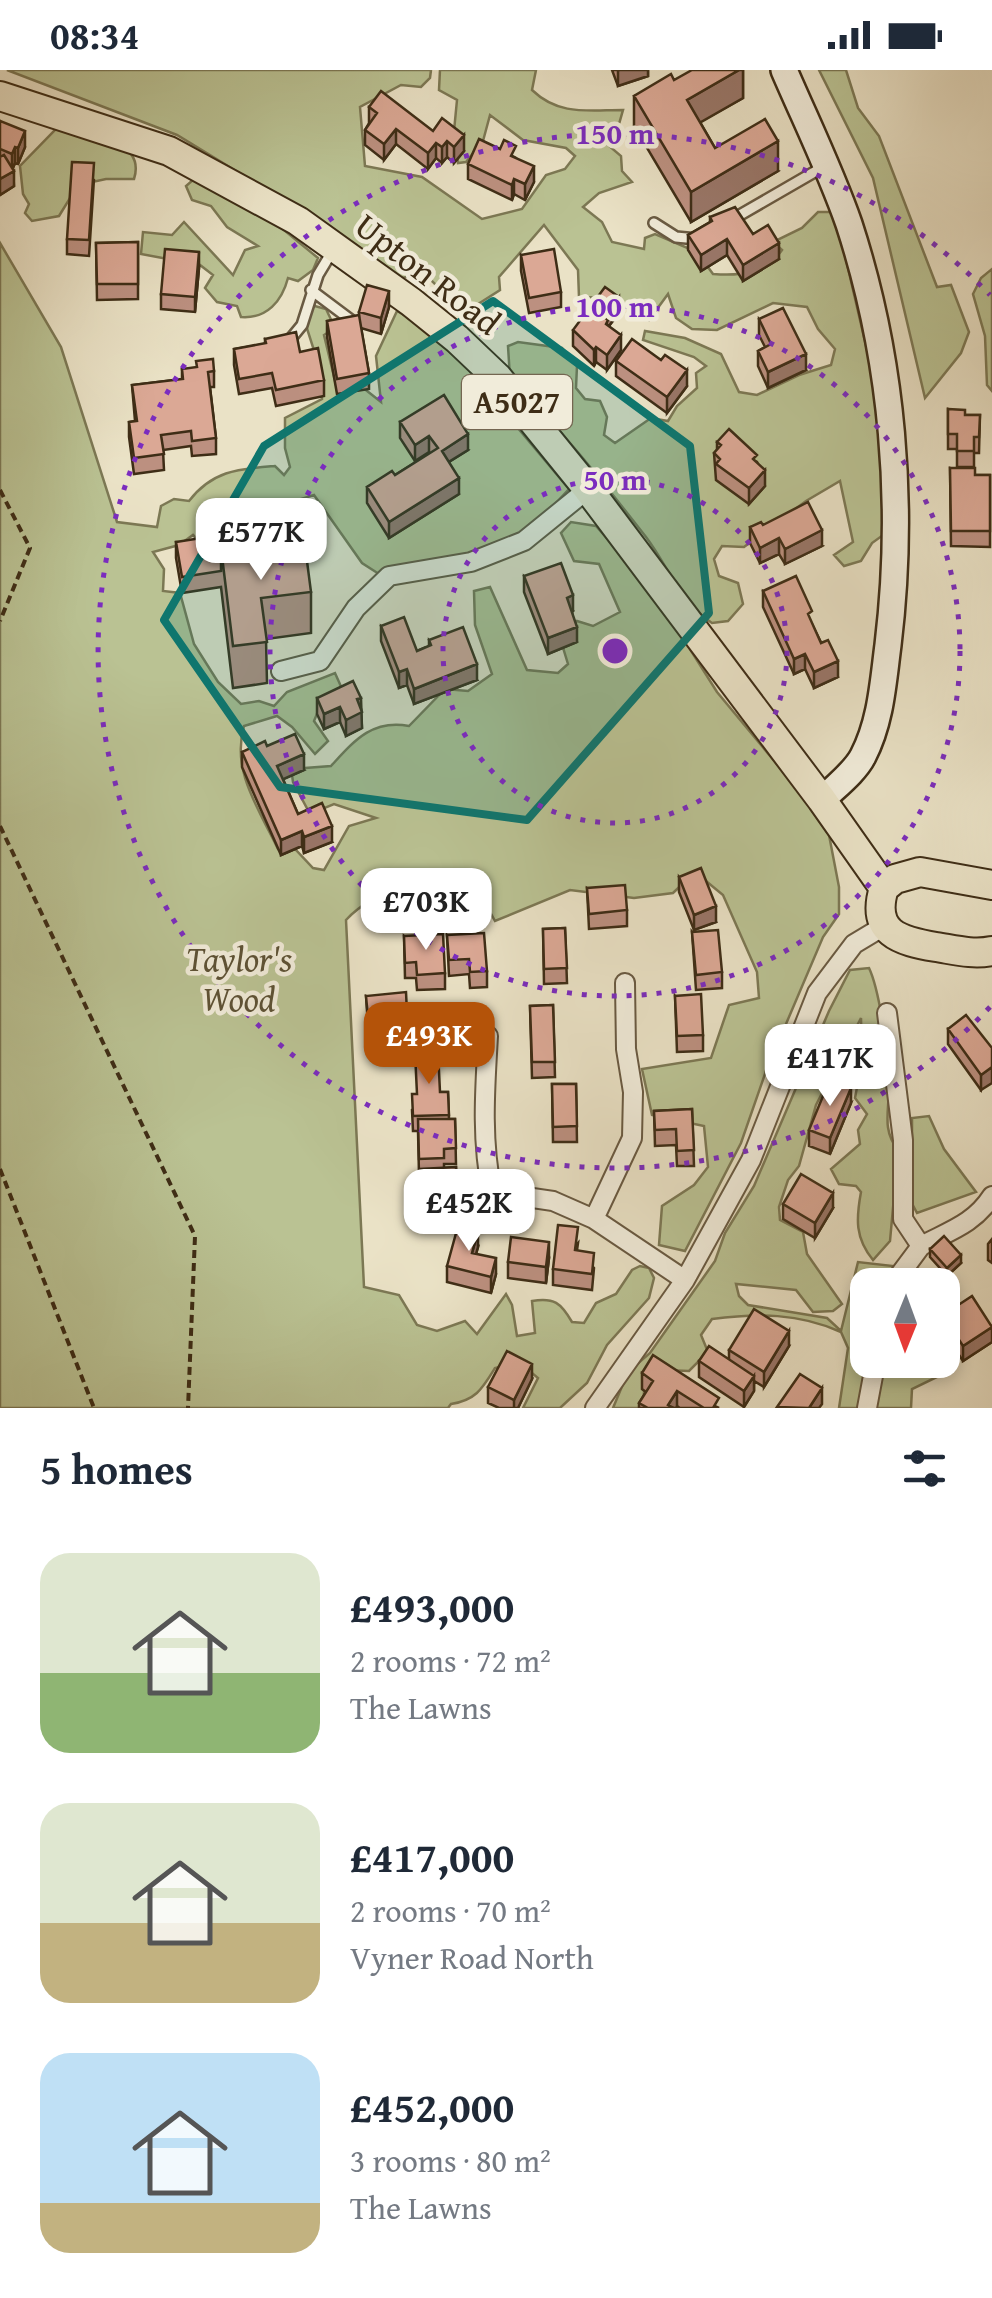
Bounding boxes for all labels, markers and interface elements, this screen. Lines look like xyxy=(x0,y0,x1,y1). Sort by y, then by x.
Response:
text: 08:34 xyxy=(50,7,140,63)
text: 150 m xyxy=(576,111,655,155)
street label: Upton Road xyxy=(345,200,512,347)
text: 100 m xyxy=(576,284,655,328)
road number: A5027 xyxy=(462,375,572,429)
text: 50 m xyxy=(583,457,647,501)
pin: £577K xyxy=(191,498,331,583)
text: £577K xyxy=(218,507,304,554)
centre of rings xyxy=(597,633,633,669)
pin: £703K xyxy=(356,868,496,953)
text: £703K xyxy=(383,877,469,924)
park label: Taylor's Wood xyxy=(186,933,292,1024)
pin: £493K xyxy=(359,1002,499,1087)
text: £493K xyxy=(386,1011,472,1058)
pin: £417K xyxy=(760,1024,900,1109)
text: £417K xyxy=(787,1033,873,1080)
pin: £452K xyxy=(399,1169,539,1254)
text: £452K xyxy=(426,1178,512,1225)
north arrow xyxy=(850,1268,960,1378)
map controls xyxy=(850,1268,960,1378)
text: 5 homes xyxy=(40,1438,193,1499)
icon: filters xyxy=(897,1441,952,1496)
text: £493,000 xyxy=(350,1576,514,1637)
icon: home xyxy=(120,1593,240,1713)
text: 2 rooms · 72 m² xyxy=(350,1637,551,1684)
text: The Lawns xyxy=(350,1684,492,1731)
text: £417,000 xyxy=(350,1826,514,1887)
icon: home xyxy=(120,1843,240,1963)
text: 2 rooms · 70 m² xyxy=(350,1887,551,1934)
text: Vyner Road North xyxy=(350,1934,594,1981)
text: £452,000 xyxy=(350,2076,514,2137)
icon: home xyxy=(120,2093,240,2213)
text: 3 rooms · 80 m² xyxy=(350,2137,551,2184)
text: The Lawns xyxy=(350,2184,492,2231)

